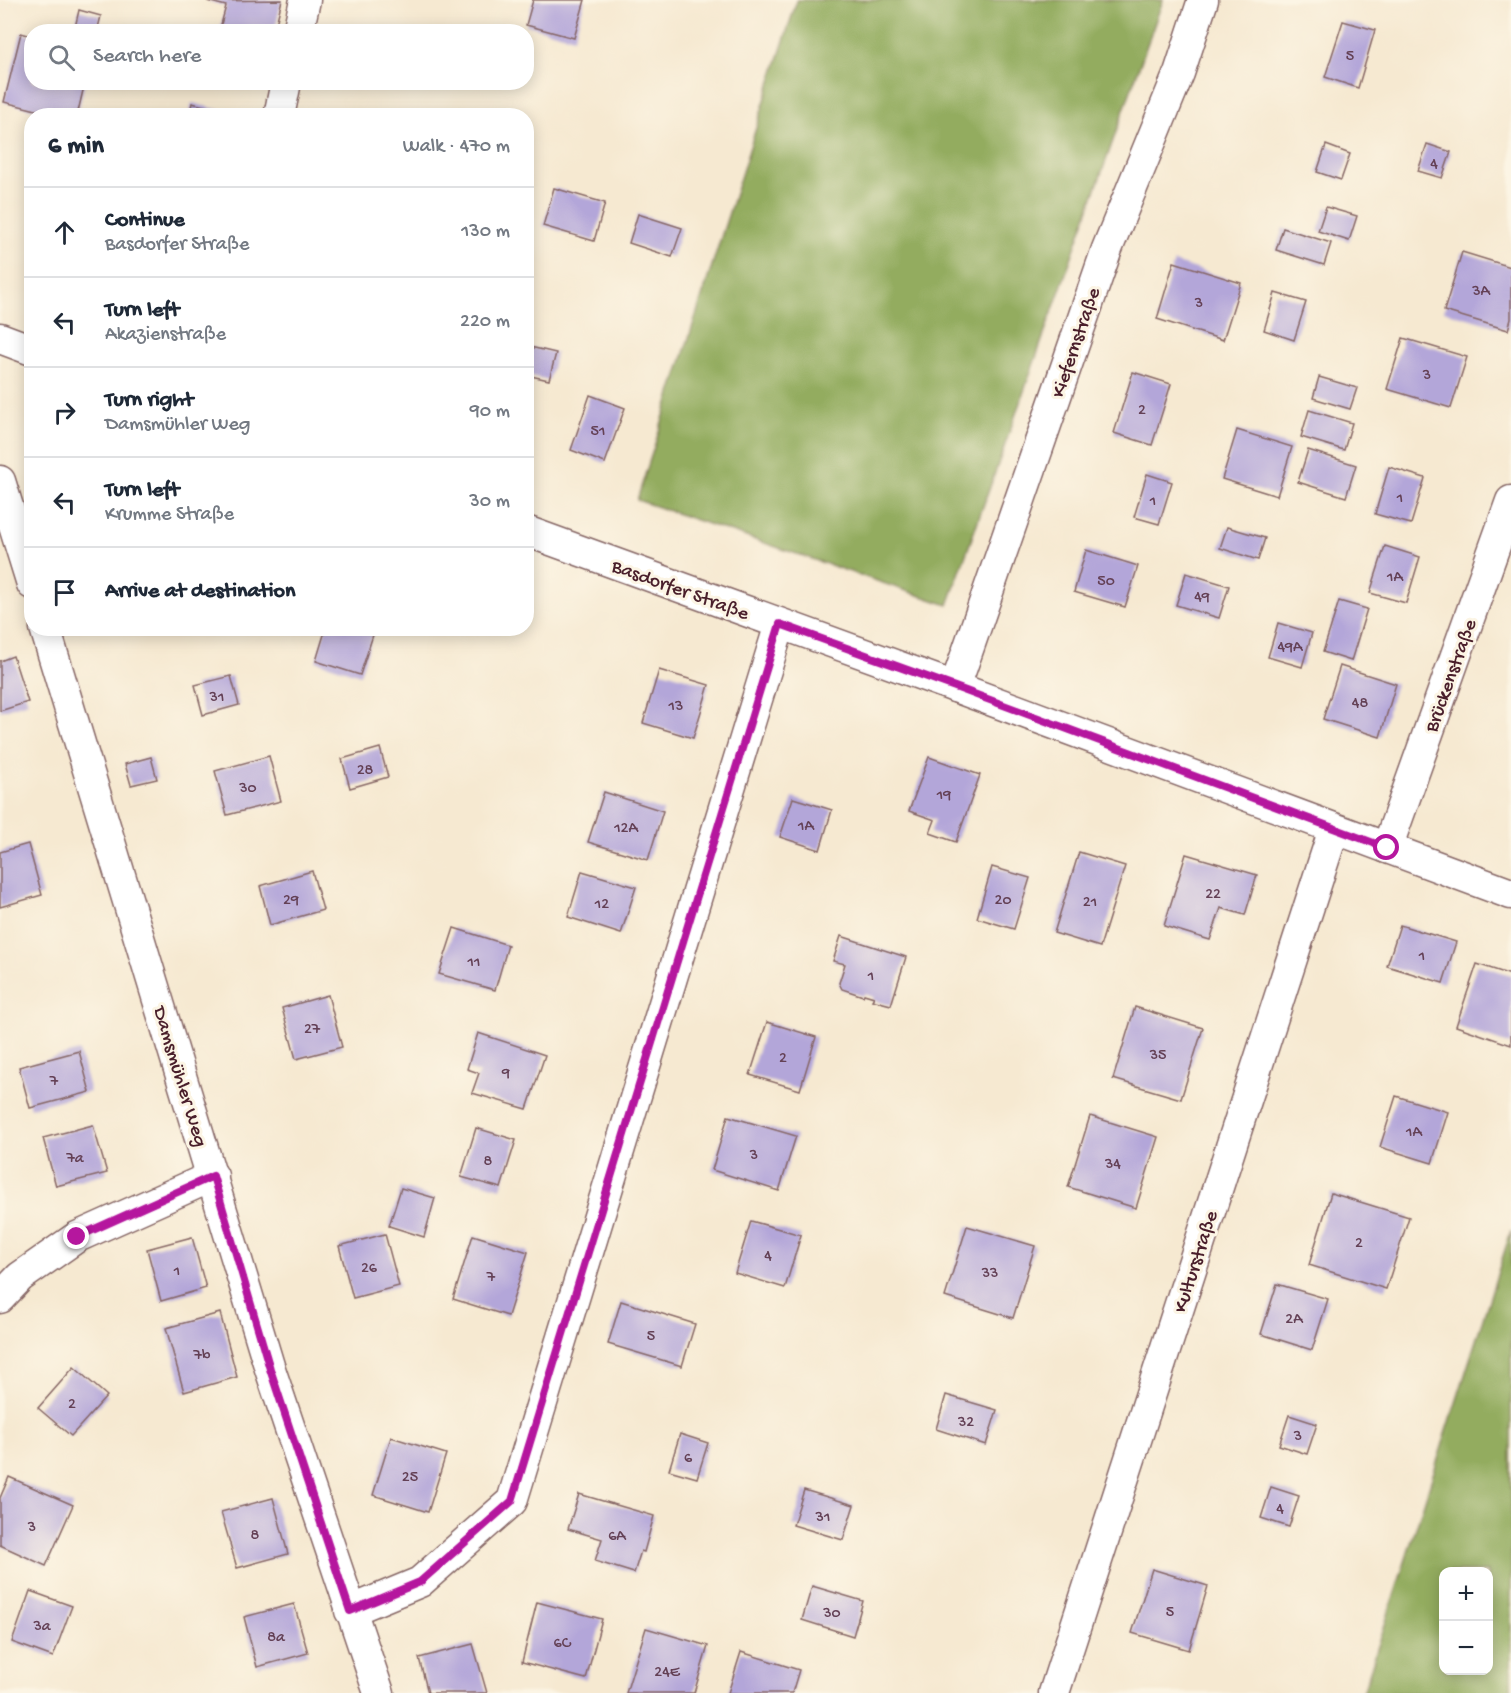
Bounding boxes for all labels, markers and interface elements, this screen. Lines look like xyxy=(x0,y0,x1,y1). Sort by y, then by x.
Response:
search box xyxy=(24,24,534,90)
icon: search xyxy=(45,41,78,74)
text: Search here xyxy=(93,44,201,70)
house number: 5 xyxy=(1346,48,1354,67)
text: 6 min xyxy=(48,132,104,163)
text: Walk · 470 m xyxy=(403,136,510,159)
house number: 4 xyxy=(1430,156,1438,175)
text: Continue xyxy=(105,208,185,234)
icon: ahead xyxy=(48,216,81,249)
text: 130 m xyxy=(461,221,510,244)
text: Basdorfer Straße xyxy=(105,234,249,257)
house number: 3A xyxy=(1471,283,1491,302)
street label: Kiefernstraße xyxy=(1048,284,1107,401)
house number: 3 xyxy=(1194,295,1203,314)
text: Turn left xyxy=(105,298,179,324)
icon: left xyxy=(48,306,81,339)
text: 220 m xyxy=(460,311,510,334)
text: Akazienstraße xyxy=(105,324,226,347)
house number: 3 xyxy=(1422,367,1431,386)
text: Turn right xyxy=(105,388,193,414)
icon: right xyxy=(48,396,81,429)
text: 90 m xyxy=(470,401,510,424)
house number: 2 xyxy=(1138,402,1146,421)
text: Damsmühler Weg xyxy=(105,414,250,437)
house number: 51 xyxy=(591,423,605,442)
text: Turn left xyxy=(105,478,179,504)
icon: left xyxy=(48,486,81,519)
house number: 1 xyxy=(1396,490,1403,509)
text: 30 m xyxy=(469,491,510,514)
house number: 1 xyxy=(1149,493,1156,512)
text: Krumme Straße xyxy=(105,504,234,527)
street label: Basdorfer Straße xyxy=(607,555,752,627)
house number: 1A xyxy=(1386,569,1405,588)
house number: 50 xyxy=(1097,573,1115,592)
icon: arrive xyxy=(48,576,81,609)
text: Arrive at destination xyxy=(105,579,295,605)
house number: 49 xyxy=(1194,589,1210,608)
street label: Brückenstraße xyxy=(1421,616,1484,737)
house number: 49A xyxy=(1277,639,1304,658)
house number: 31 xyxy=(209,689,224,708)
house number: 48 xyxy=(1352,695,1368,714)
house number: 13 xyxy=(668,698,683,717)
house number: 28 xyxy=(357,762,374,781)
house number: 30 xyxy=(238,780,257,799)
house number: 19 xyxy=(936,787,951,806)
house number: 1A xyxy=(797,818,816,837)
house number: 12A xyxy=(613,820,639,839)
route start xyxy=(1373,834,1399,860)
house number: 22 xyxy=(1205,886,1221,905)
house number: 29 xyxy=(283,892,299,911)
house number: 20 xyxy=(995,892,1011,911)
house number: 21 xyxy=(1083,894,1097,913)
house number: 12 xyxy=(594,896,609,915)
house number: 1 xyxy=(1418,948,1425,967)
house number: 11 xyxy=(467,954,480,973)
house number: 1 xyxy=(867,968,874,987)
street label: Damsmühler Weg xyxy=(146,1002,211,1150)
house number: 27 xyxy=(304,1021,321,1040)
house number: 35 xyxy=(1149,1047,1166,1066)
house number: 2 xyxy=(779,1050,787,1069)
house number: 9 xyxy=(501,1065,510,1084)
house number: 7 xyxy=(49,1073,59,1092)
house number: 1A xyxy=(1405,1124,1424,1143)
house number: 3 xyxy=(749,1147,758,1166)
house number: 7a xyxy=(65,1150,85,1169)
house number: 8 xyxy=(484,1153,493,1172)
house number: 34 xyxy=(1104,1156,1121,1175)
street label: Kulturstraße xyxy=(1170,1208,1225,1316)
route end xyxy=(63,1223,89,1249)
house number: 2 xyxy=(1355,1235,1363,1254)
house number: 4 xyxy=(764,1248,772,1267)
house number: 26 xyxy=(361,1260,378,1279)
house number: 1 xyxy=(173,1263,180,1282)
house number: 33 xyxy=(981,1265,998,1284)
house number: 7 xyxy=(486,1269,496,1288)
house number: 2A xyxy=(1285,1311,1304,1330)
house number: 5 xyxy=(647,1328,655,1347)
house number: 7b xyxy=(193,1347,211,1366)
house number: 2 xyxy=(68,1396,76,1415)
house number: 32 xyxy=(957,1414,974,1433)
house number: 3 xyxy=(1293,1428,1302,1447)
house number: 6 xyxy=(684,1450,693,1469)
house number: 25 xyxy=(402,1469,418,1488)
house number: 4 xyxy=(1276,1501,1284,1520)
house number: 31 xyxy=(815,1509,830,1528)
house number: 3 xyxy=(27,1519,36,1538)
house number: 8 xyxy=(251,1527,260,1546)
house number: 6A xyxy=(608,1528,627,1547)
map controls xyxy=(1439,1567,1493,1675)
button: + xyxy=(1439,1567,1493,1621)
house number: 5 xyxy=(1166,1604,1174,1623)
house number: 30 xyxy=(822,1605,841,1624)
house number: 3a xyxy=(32,1618,52,1637)
button: − xyxy=(1439,1621,1493,1675)
house number: 8a xyxy=(267,1629,286,1648)
house number: 6C xyxy=(554,1635,572,1654)
house number: 24E xyxy=(654,1664,681,1683)

